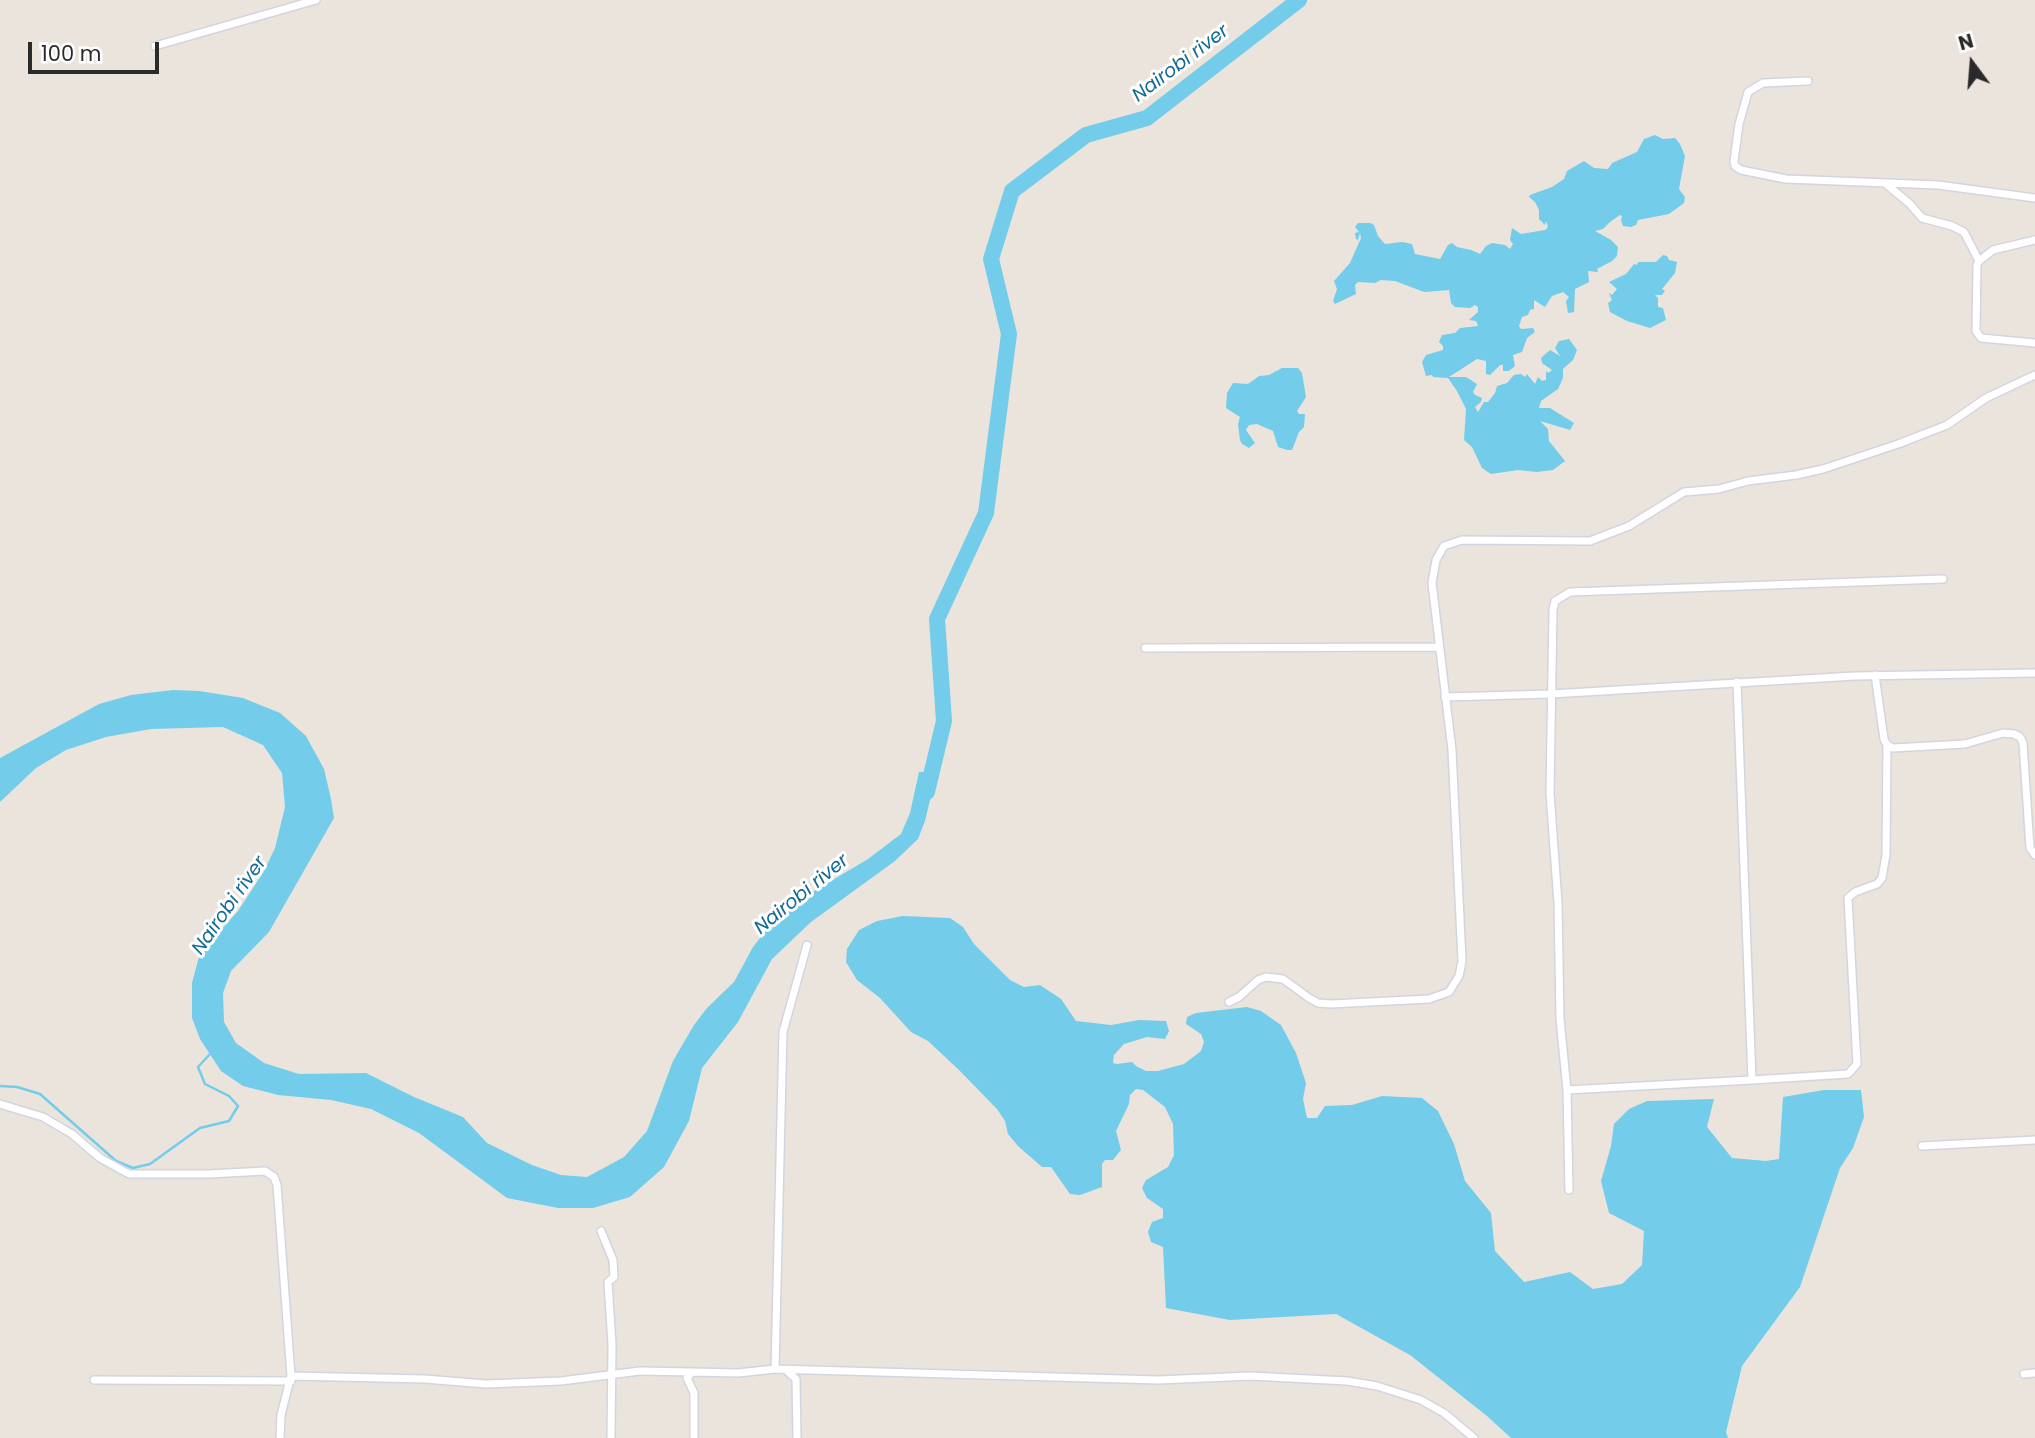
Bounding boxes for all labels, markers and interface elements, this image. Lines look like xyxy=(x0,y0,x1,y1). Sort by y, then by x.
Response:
water label: Nairobi river xyxy=(1128,20,1234,108)
text: N xyxy=(1955,27,1977,57)
scale bar xyxy=(32,28,163,72)
north arrow xyxy=(1937,28,2007,98)
text: 100 m xyxy=(41,39,101,68)
water label: Nairobi river xyxy=(750,850,854,940)
water label: Nairobi river xyxy=(188,853,272,959)

